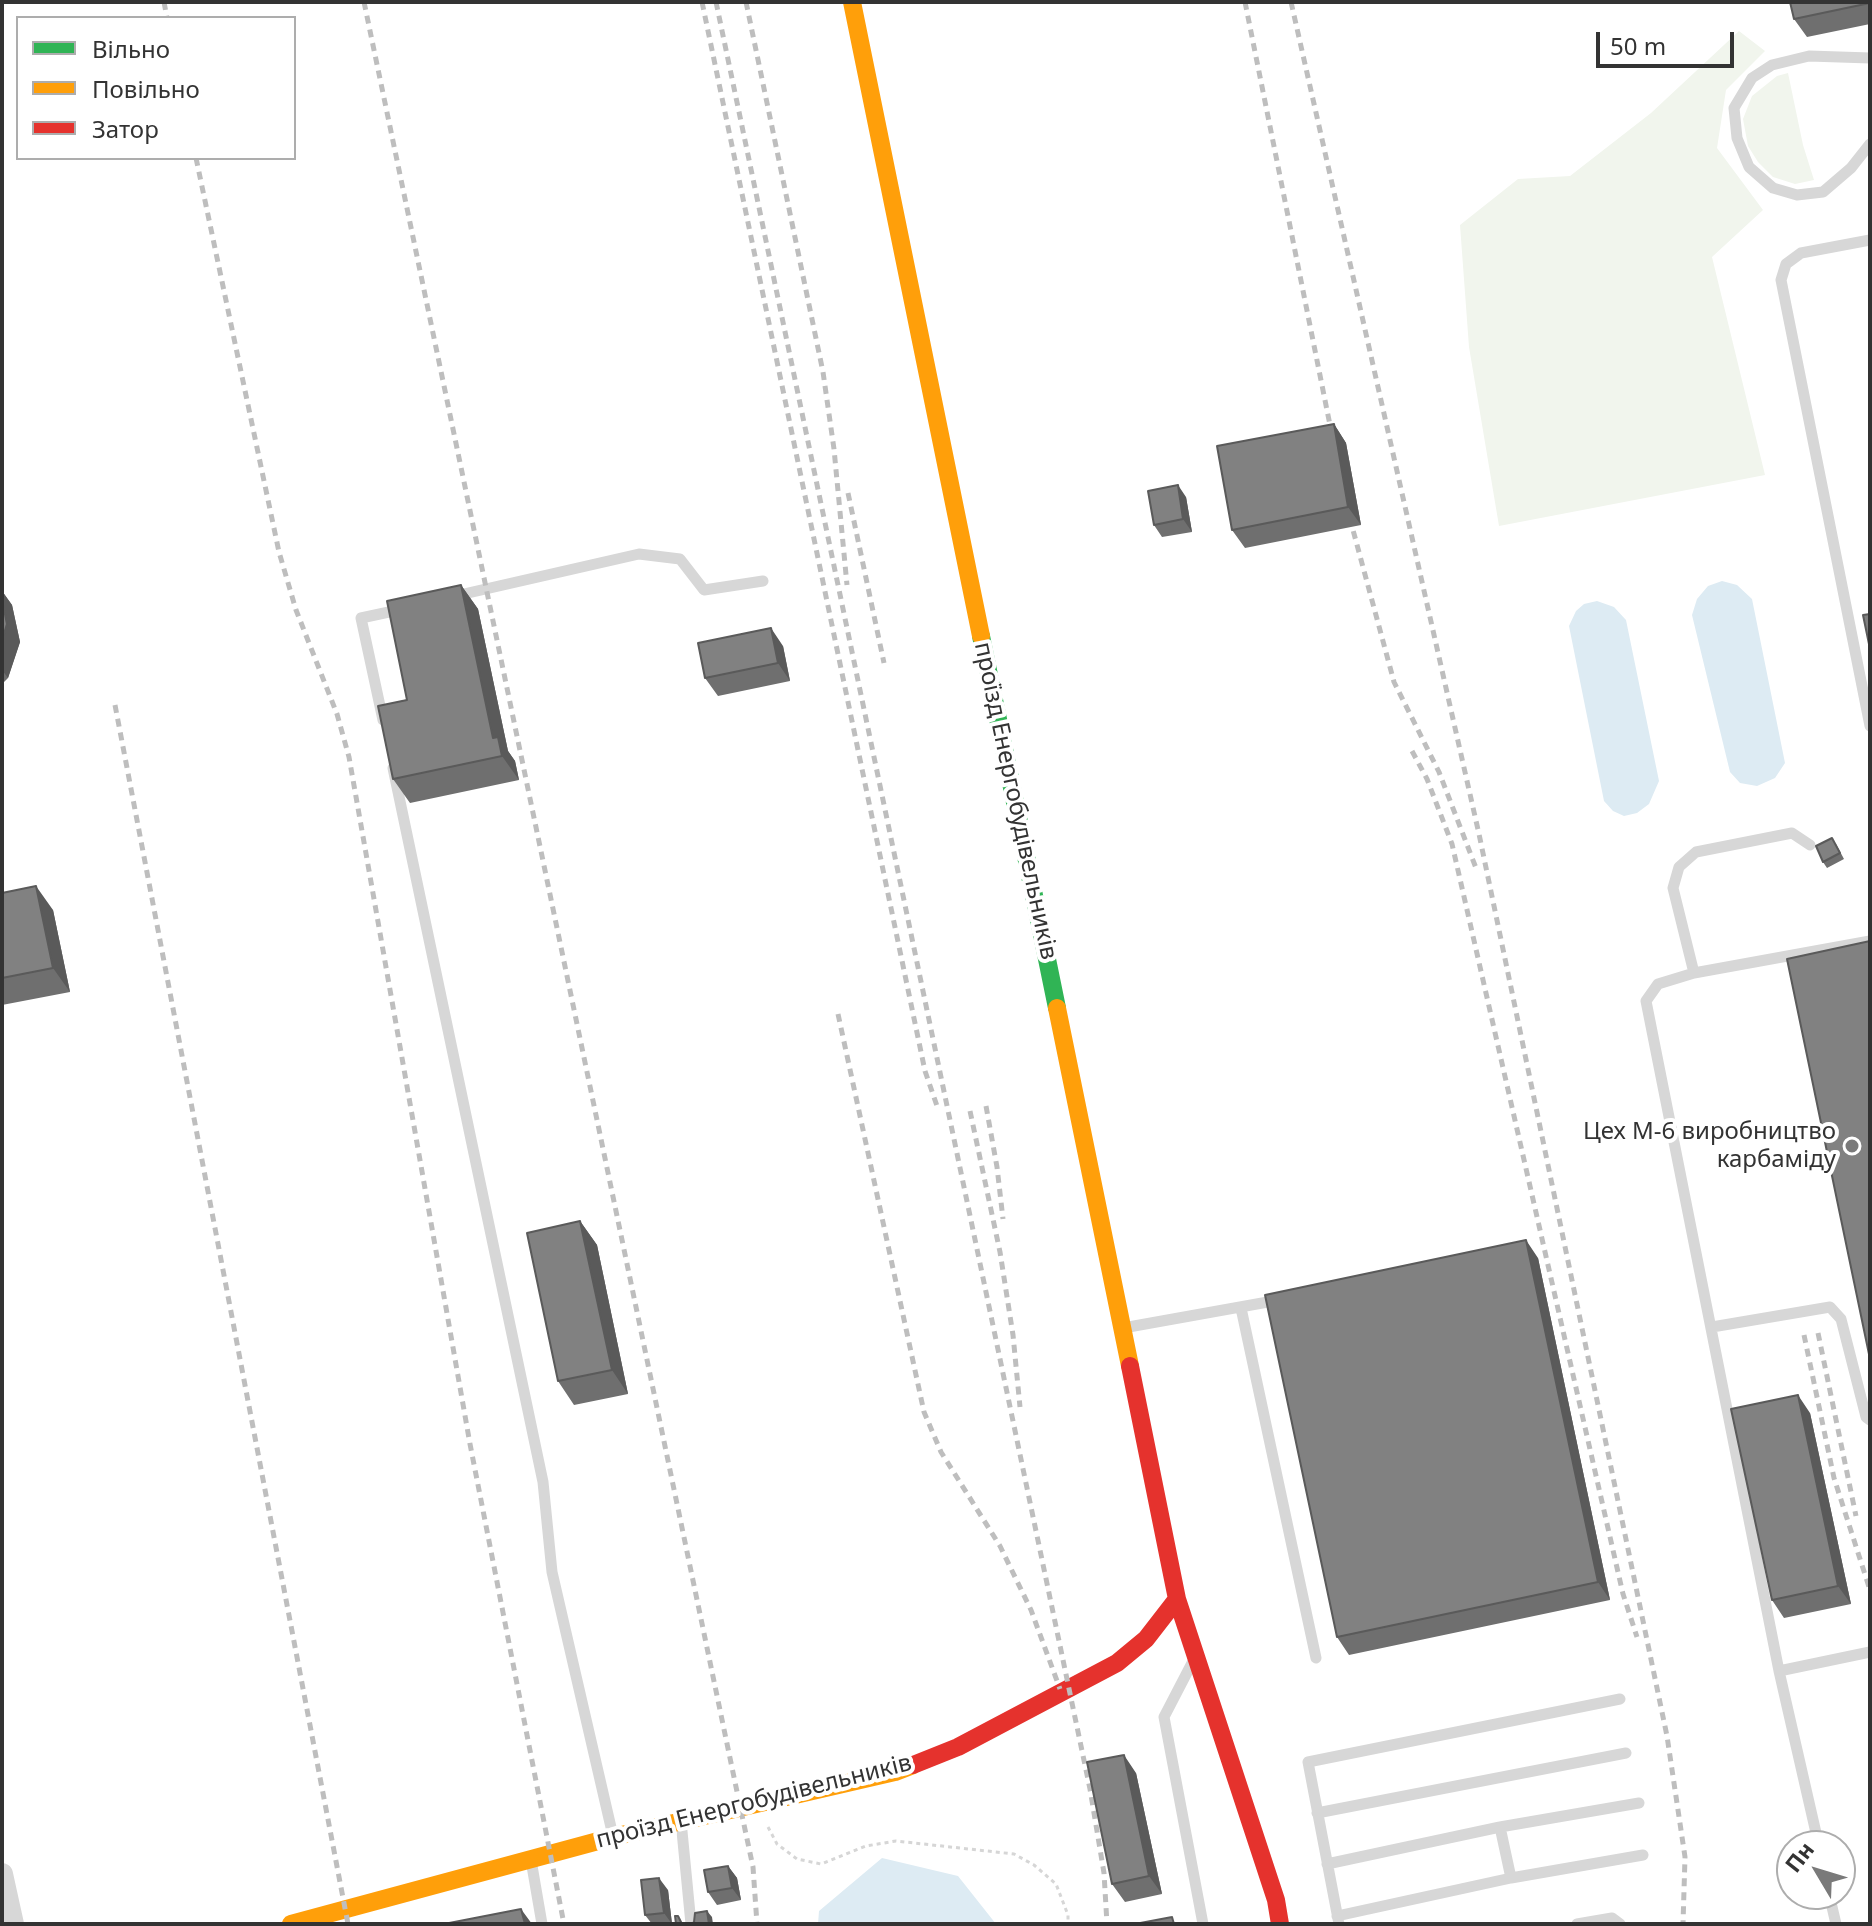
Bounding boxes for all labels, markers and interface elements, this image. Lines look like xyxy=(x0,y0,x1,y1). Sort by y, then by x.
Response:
legend xyxy=(16,16,296,160)
scale bar xyxy=(1600,16,1738,66)
text: 50 m xyxy=(1610,29,1666,62)
text: Вільно xyxy=(92,32,170,65)
text: Повільно xyxy=(92,72,200,105)
text: Затор xyxy=(92,112,159,145)
street label: проїзд Енергобудівельників xyxy=(967,640,1063,962)
place label: Цех М-6 виробництво карбаміду xyxy=(1583,1118,1836,1174)
marker: Цех М-6 виробництво карбаміду xyxy=(1843,1137,1861,1155)
street label: проїзд Енергобудівельників xyxy=(593,1749,915,1855)
north arrow xyxy=(1776,1830,1856,1910)
text: Пн xyxy=(1777,1835,1820,1878)

